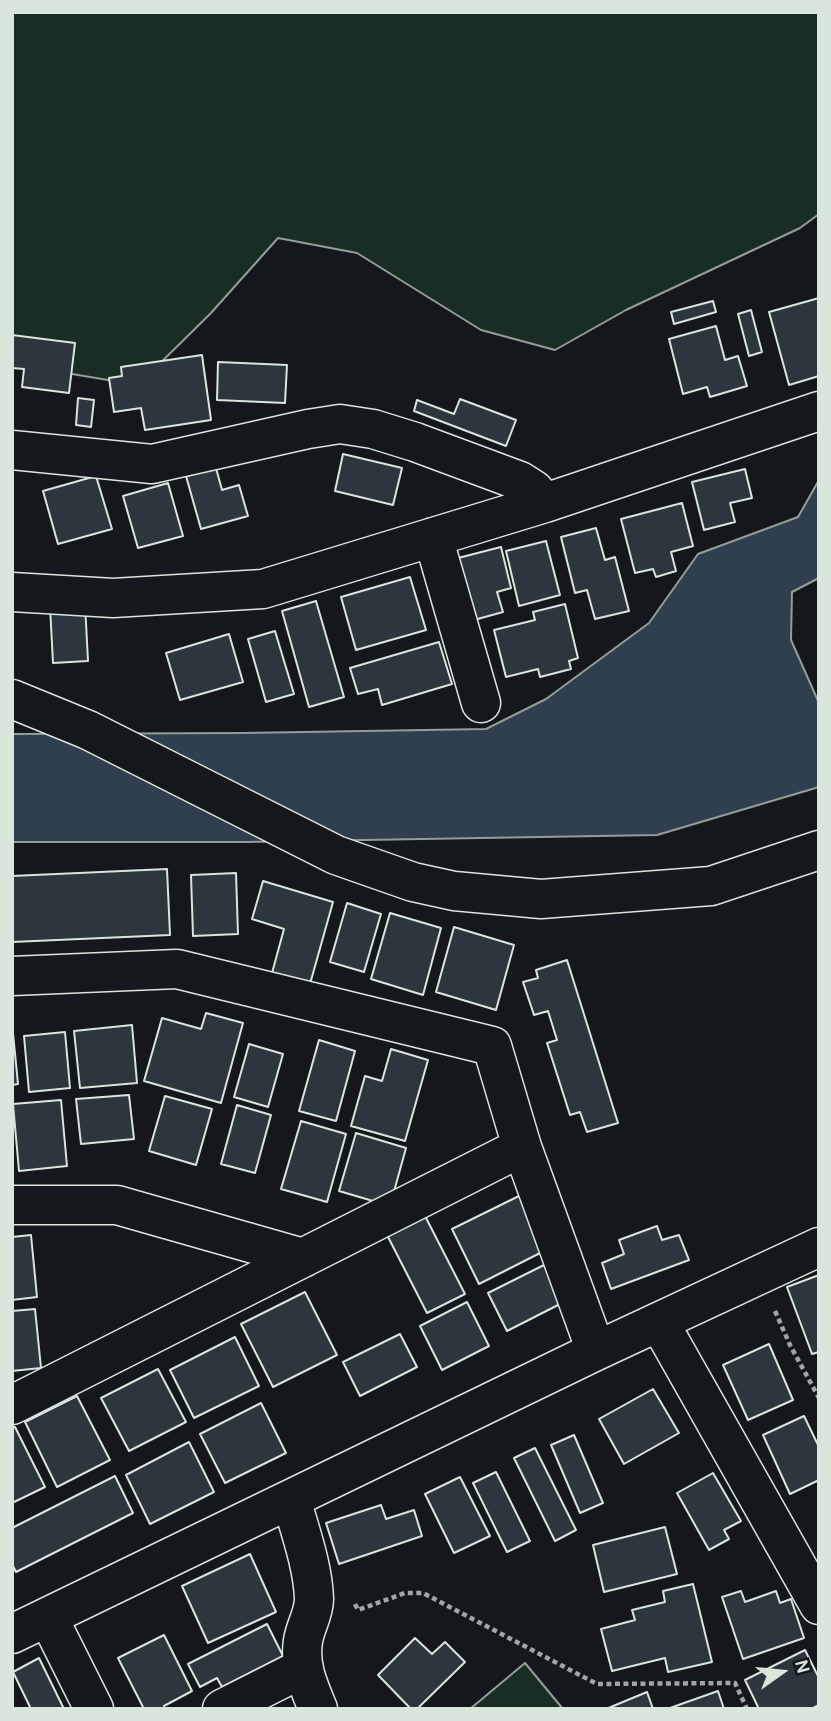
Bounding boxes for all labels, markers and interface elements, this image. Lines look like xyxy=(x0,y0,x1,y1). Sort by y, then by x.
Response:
north arrow xyxy=(747,1637,817,1707)
text: N xyxy=(790,1657,815,1676)

